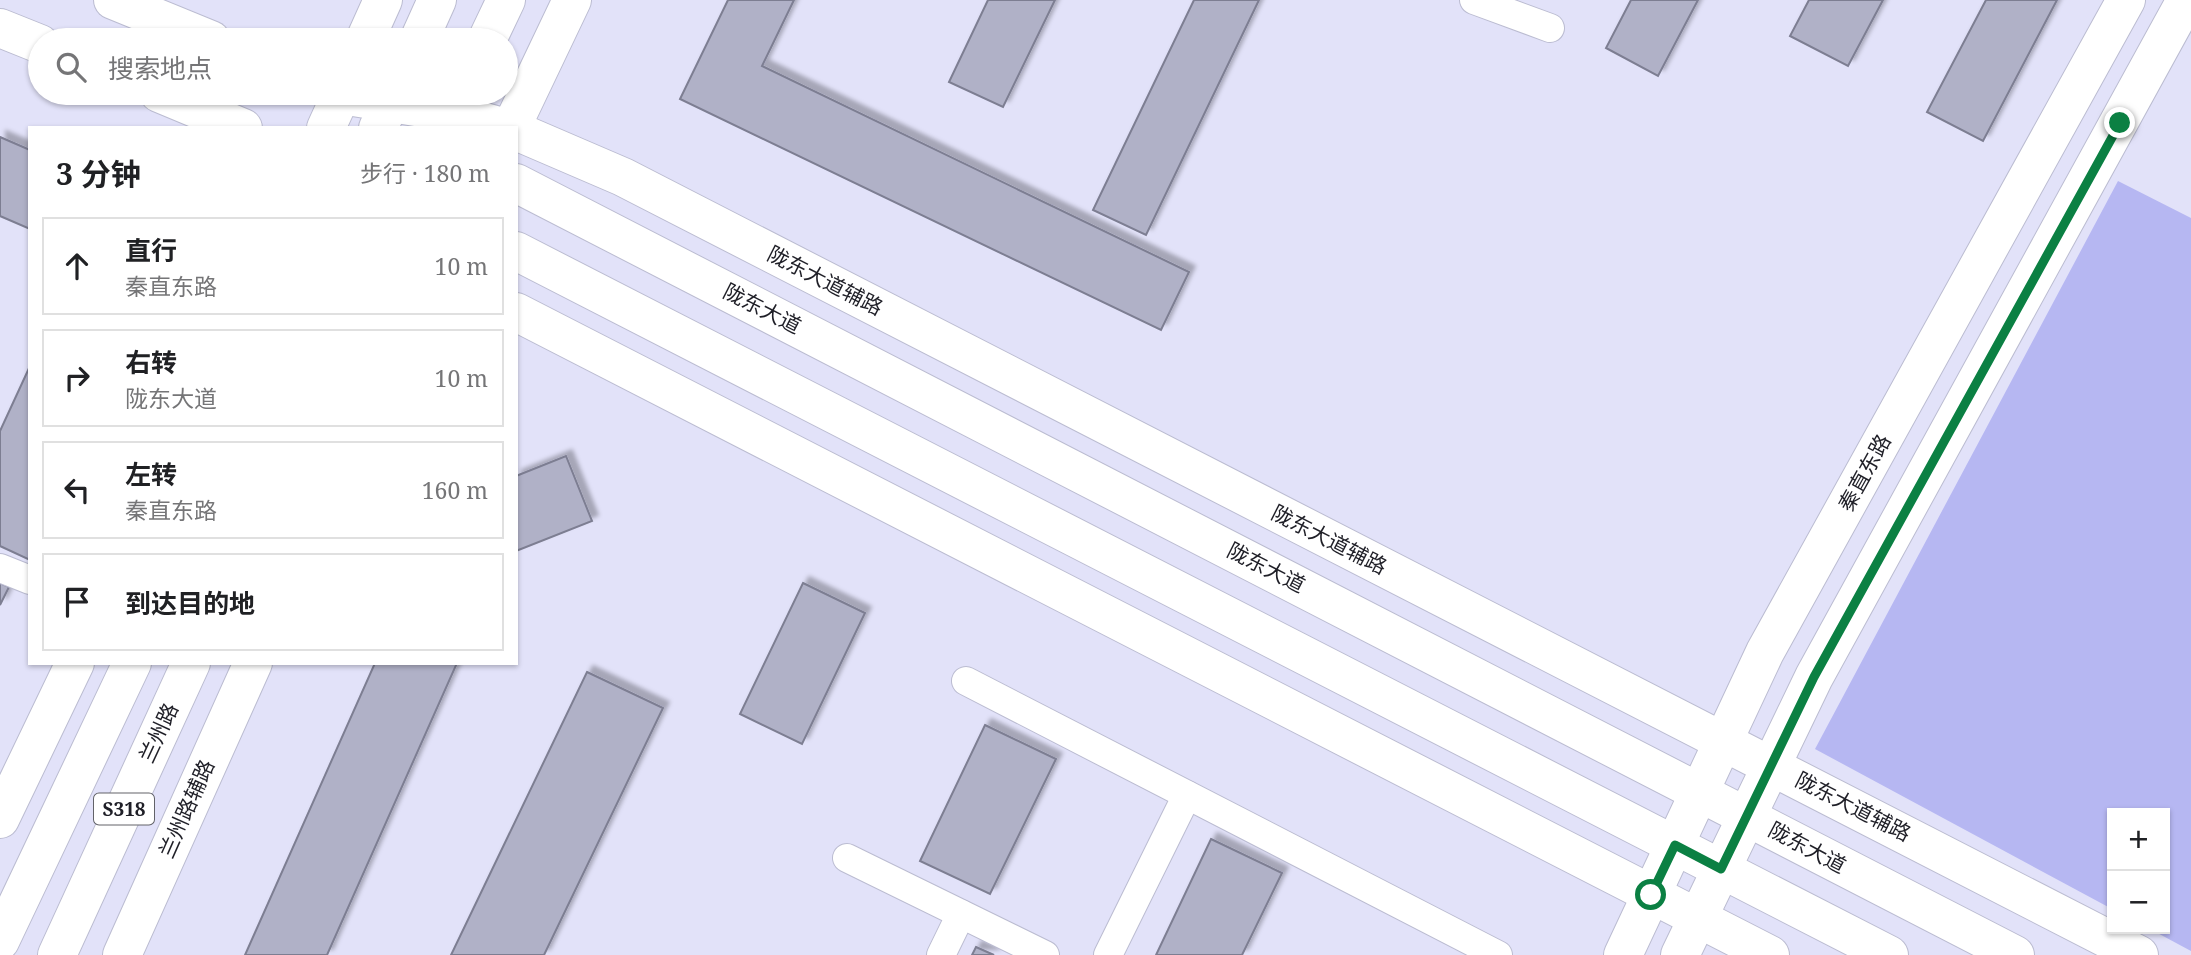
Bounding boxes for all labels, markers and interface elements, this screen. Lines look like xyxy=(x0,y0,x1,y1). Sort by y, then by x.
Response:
search box xyxy=(28,28,518,105)
icon: search xyxy=(52,48,90,86)
text: 搜索地点 xyxy=(108,50,212,86)
route end xyxy=(2104,107,2135,138)
text: 3 分钟 xyxy=(56,153,141,194)
text: 步行 · 180 m xyxy=(360,157,490,189)
text: 直行 xyxy=(125,232,177,268)
street label: 陇东大道辅路 xyxy=(763,241,887,321)
icon: ahead xyxy=(58,247,96,285)
text: 10 m xyxy=(435,250,488,282)
text: 秦直东路 xyxy=(125,270,217,302)
street label: 陇东大道 xyxy=(719,279,805,339)
text: 右转 xyxy=(125,344,177,380)
icon: right xyxy=(58,359,96,397)
text: 10 m xyxy=(435,362,488,394)
text: 陇东大道 xyxy=(125,382,217,414)
street label: 秦直东路 xyxy=(1832,429,1897,516)
text: 左转 xyxy=(125,456,177,492)
icon: left xyxy=(58,471,96,509)
text: 160 m xyxy=(422,474,488,506)
text: 秦直东路 xyxy=(125,494,217,526)
street label: 陇东大道辅路 xyxy=(1267,500,1391,580)
street label: 陇东大道 xyxy=(1223,538,1309,598)
icon: arrive xyxy=(58,583,96,621)
text: 到达目的地 xyxy=(125,585,255,621)
street label: 兰州路 xyxy=(132,698,184,767)
street label: 兰州路辅路 xyxy=(152,755,220,862)
street label: 陇东大道辅路 xyxy=(1791,767,1915,847)
road number: S318 xyxy=(94,794,154,824)
map controls xyxy=(2107,808,2170,934)
button: + xyxy=(2107,808,2170,871)
street label: 陇东大道 xyxy=(1764,817,1850,879)
button: − xyxy=(2107,871,2170,934)
route start xyxy=(1635,879,1666,910)

